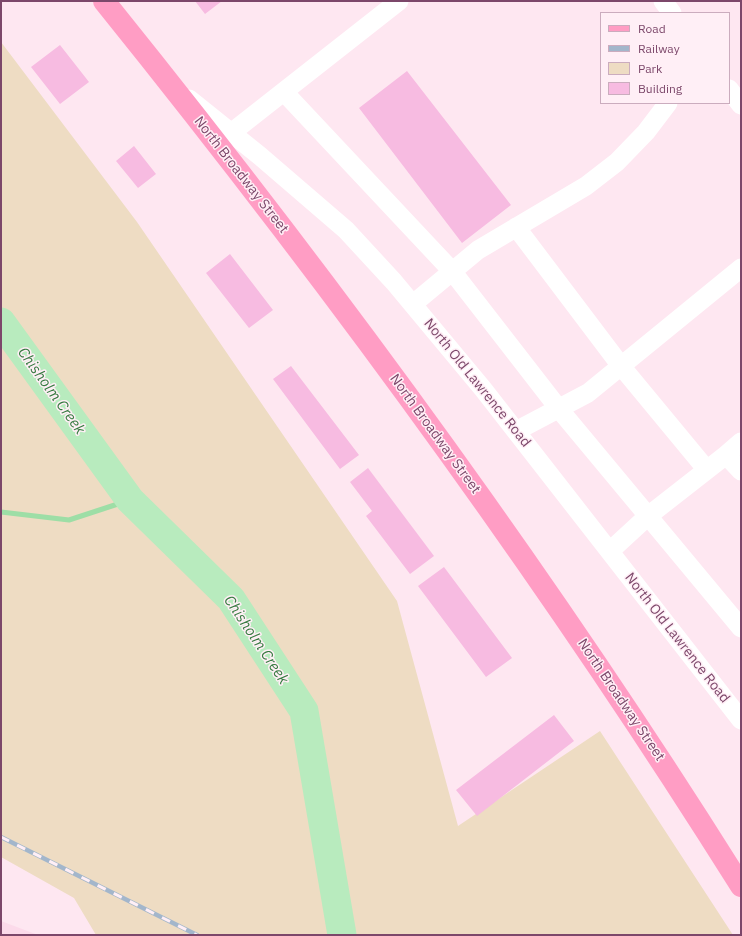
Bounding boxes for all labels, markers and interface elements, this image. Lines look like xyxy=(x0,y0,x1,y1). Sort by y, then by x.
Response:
legend xyxy=(600,12,730,104)
text: Road xyxy=(638,21,666,36)
text: Railway xyxy=(638,41,680,56)
text: Park xyxy=(638,61,662,76)
text: Building xyxy=(638,81,682,96)
street label: North Broadway Street xyxy=(190,113,292,237)
street label: North Old Lawrence Road xyxy=(420,315,534,451)
water label: Chisholm Creek xyxy=(13,344,89,438)
street label: North Broadway Street xyxy=(386,371,484,497)
street label: North Old Lawrence Road xyxy=(621,570,733,706)
water label: Chisholm Creek xyxy=(220,592,292,688)
street label: North Broadway Street xyxy=(574,636,668,764)

